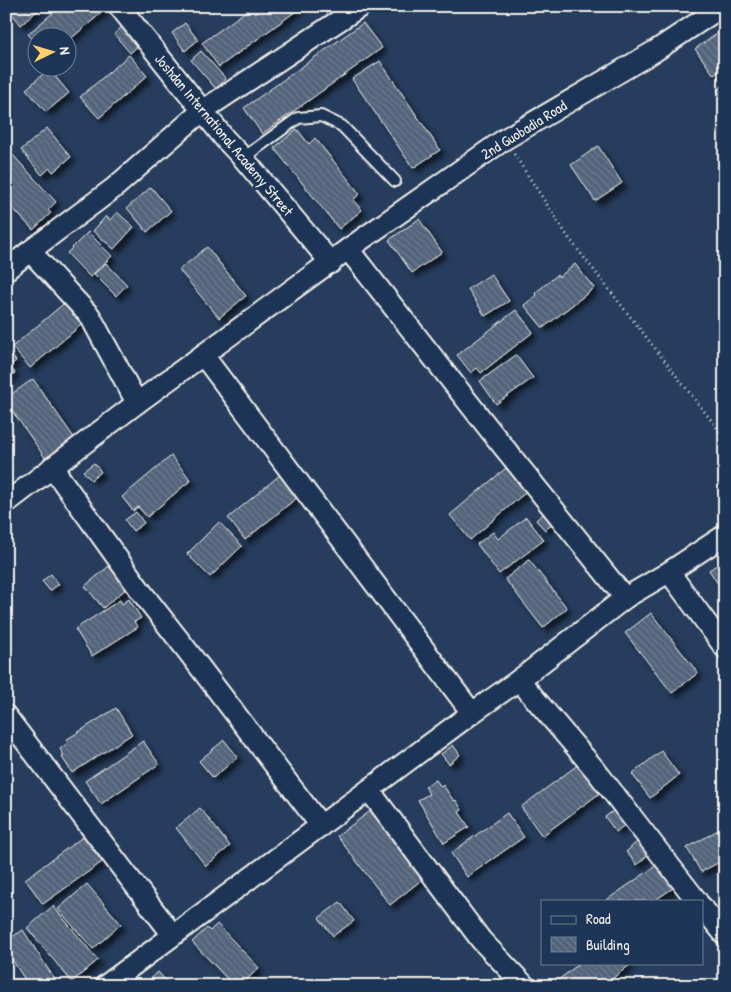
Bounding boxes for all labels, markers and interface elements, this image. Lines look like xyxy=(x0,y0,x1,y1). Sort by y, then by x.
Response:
north arrow xyxy=(28,28,78,78)
text: N xyxy=(56,46,75,56)
street label: Joshdan International Academy Street xyxy=(150,49,299,221)
street label: 2nd Guobadia Road xyxy=(477,95,571,164)
legend xyxy=(541,900,704,964)
text: Road xyxy=(586,908,611,929)
text: Building xyxy=(586,934,630,955)

